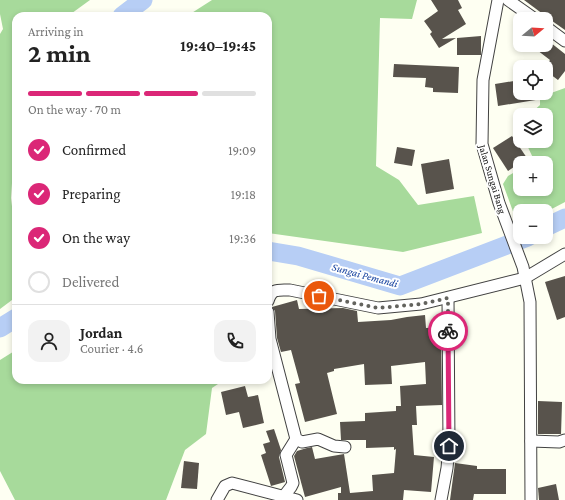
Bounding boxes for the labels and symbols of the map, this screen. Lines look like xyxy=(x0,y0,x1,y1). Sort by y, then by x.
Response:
north arrow xyxy=(513,12,553,52)
street label: Jalan Sungai Bang xyxy=(476,142,508,215)
water label: Sungai Pemandi xyxy=(331,260,399,291)
pin xyxy=(302,279,336,313)
courier xyxy=(428,311,468,351)
pin xyxy=(432,429,466,463)

